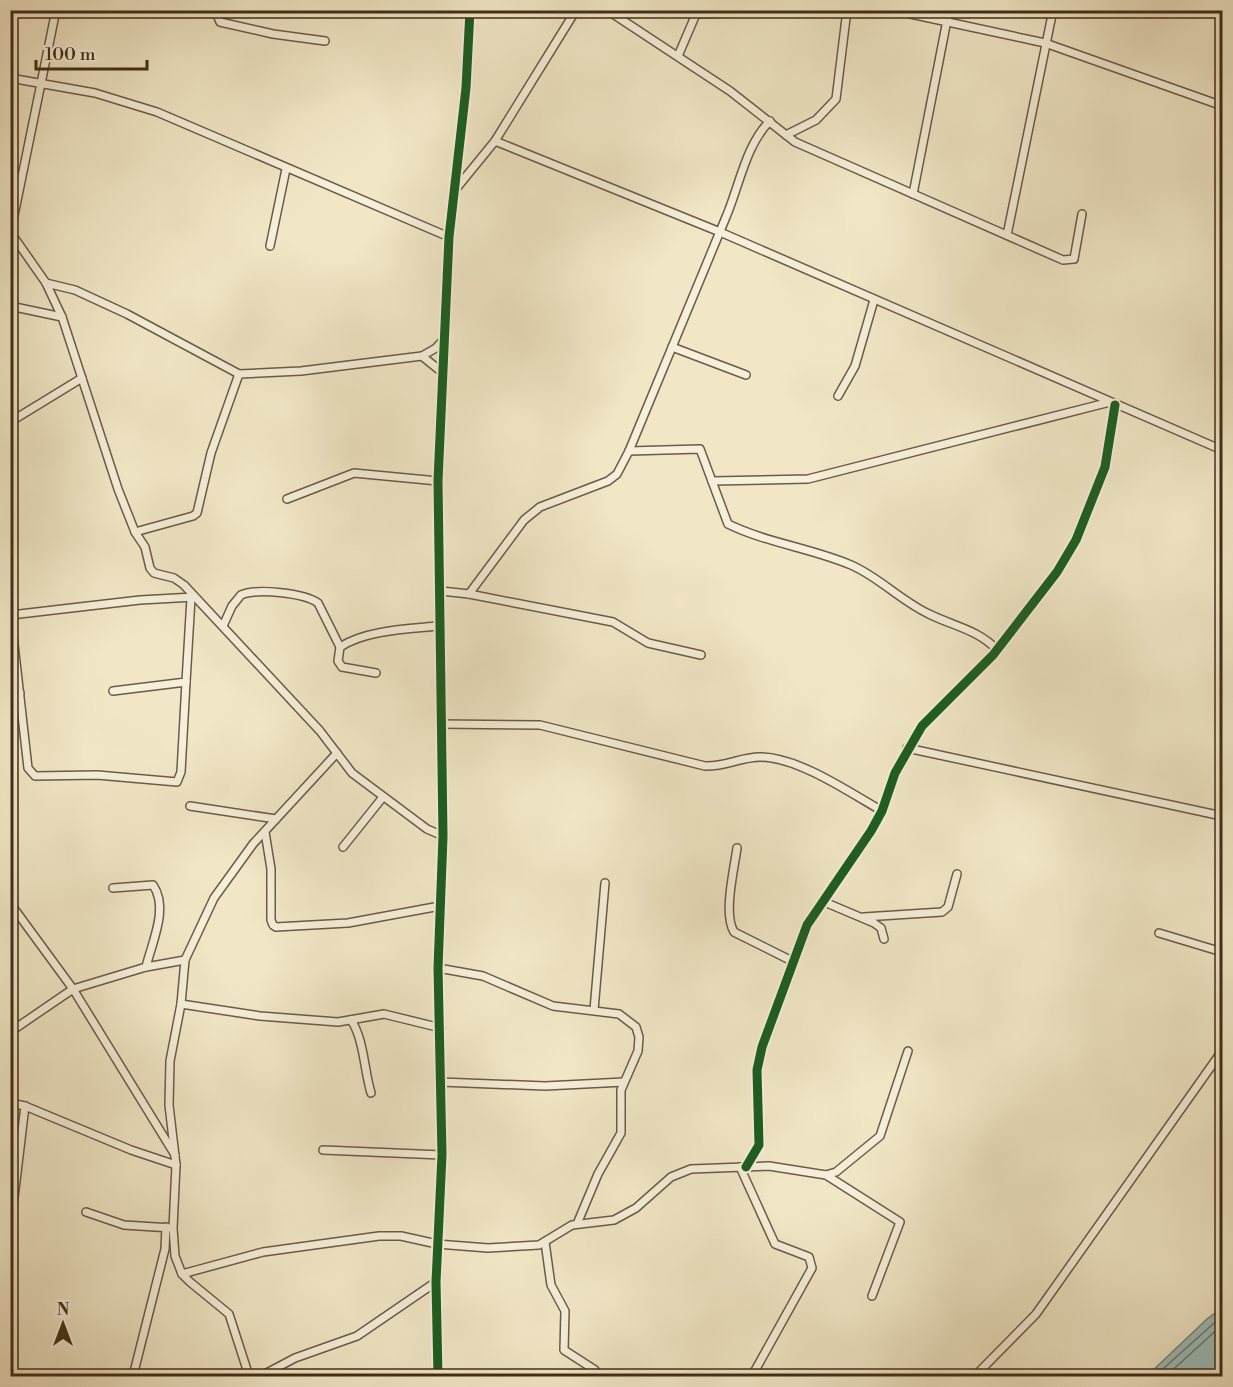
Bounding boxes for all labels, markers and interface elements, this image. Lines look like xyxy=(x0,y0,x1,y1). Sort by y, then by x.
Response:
scale bar xyxy=(36,33,147,71)
text: 100 m xyxy=(45,43,96,66)
north arrow xyxy=(33,1294,93,1354)
text: N xyxy=(57,1300,70,1320)

